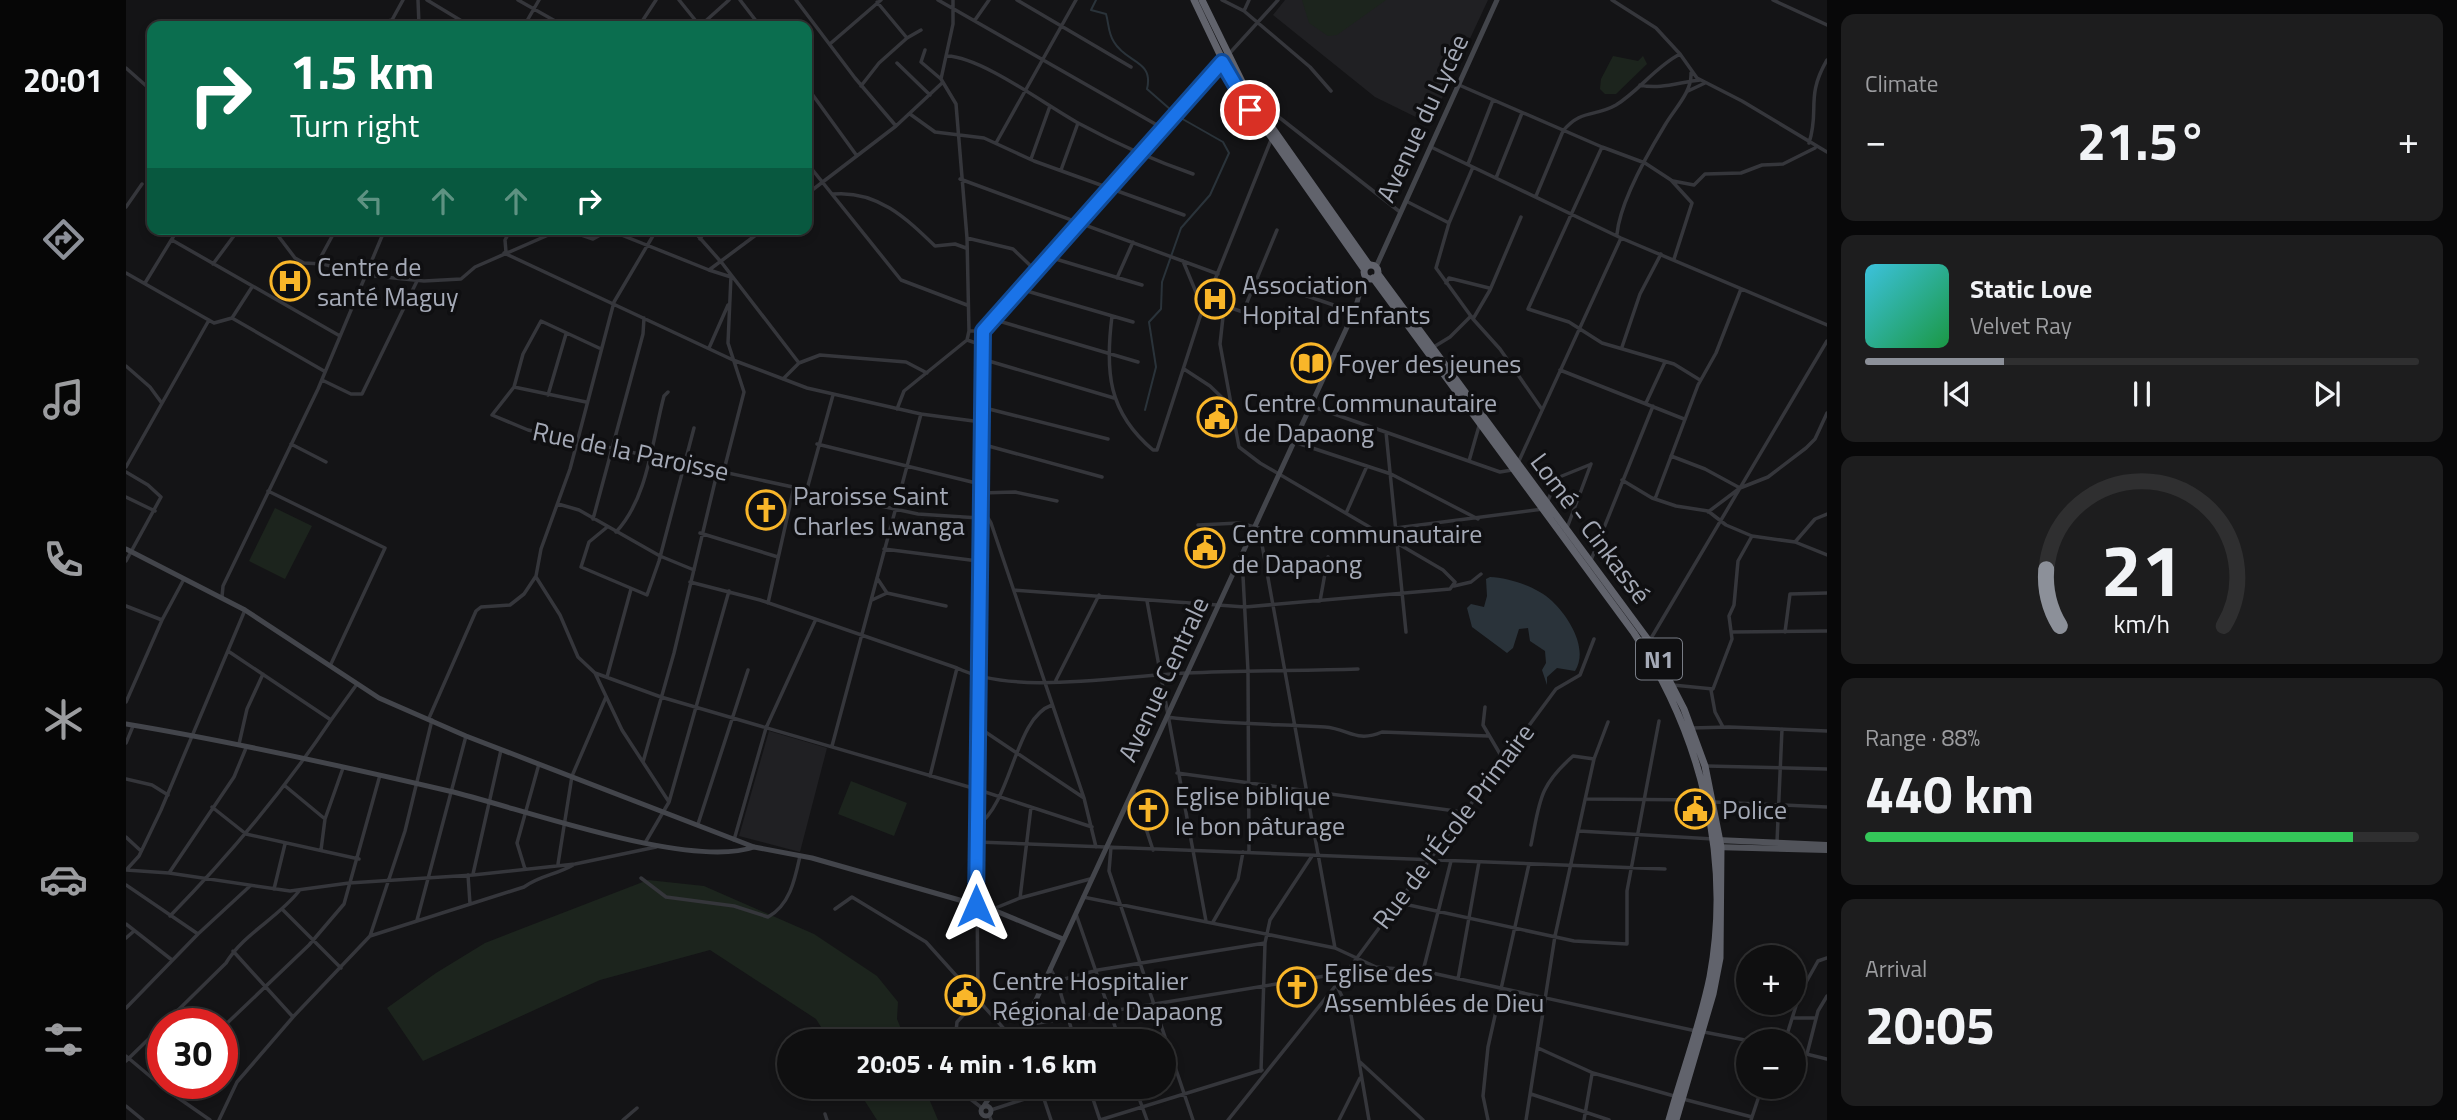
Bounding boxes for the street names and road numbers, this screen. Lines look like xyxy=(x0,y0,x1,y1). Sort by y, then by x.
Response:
street label: Avenue du Lycée xyxy=(1366,28,1478,208)
street label: Rue de la Paroisse xyxy=(529,411,733,491)
street label: Lomé - Cinkassé xyxy=(1521,444,1661,612)
street label: Avenue Centrale xyxy=(1108,590,1218,768)
road number: N1 xyxy=(1636,638,1682,680)
street label: Rue de l'École Primaire xyxy=(1363,715,1543,937)

